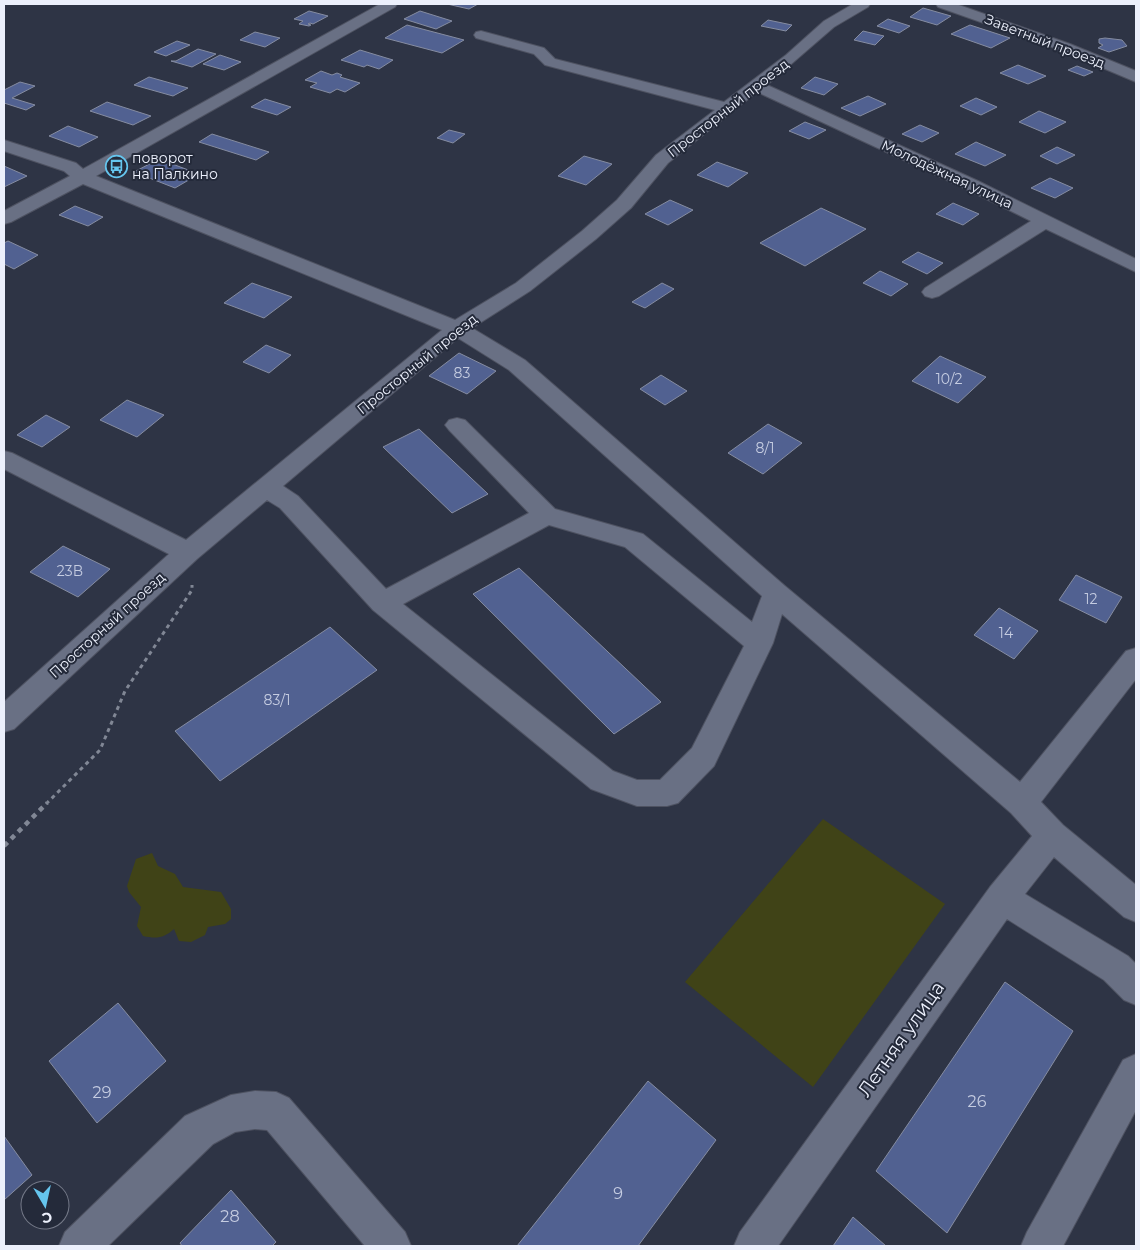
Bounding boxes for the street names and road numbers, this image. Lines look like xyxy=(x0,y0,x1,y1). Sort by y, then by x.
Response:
street label: Заветный проезд xyxy=(982,10,1108,72)
street label: Просторный проезд xyxy=(664,55,792,161)
street label: Молодёжная улица xyxy=(879,136,1015,212)
street label: Просторный проезд xyxy=(353,310,481,418)
street label: Просторный проезд xyxy=(45,568,169,682)
street label: Летняя улица xyxy=(853,977,949,1101)

